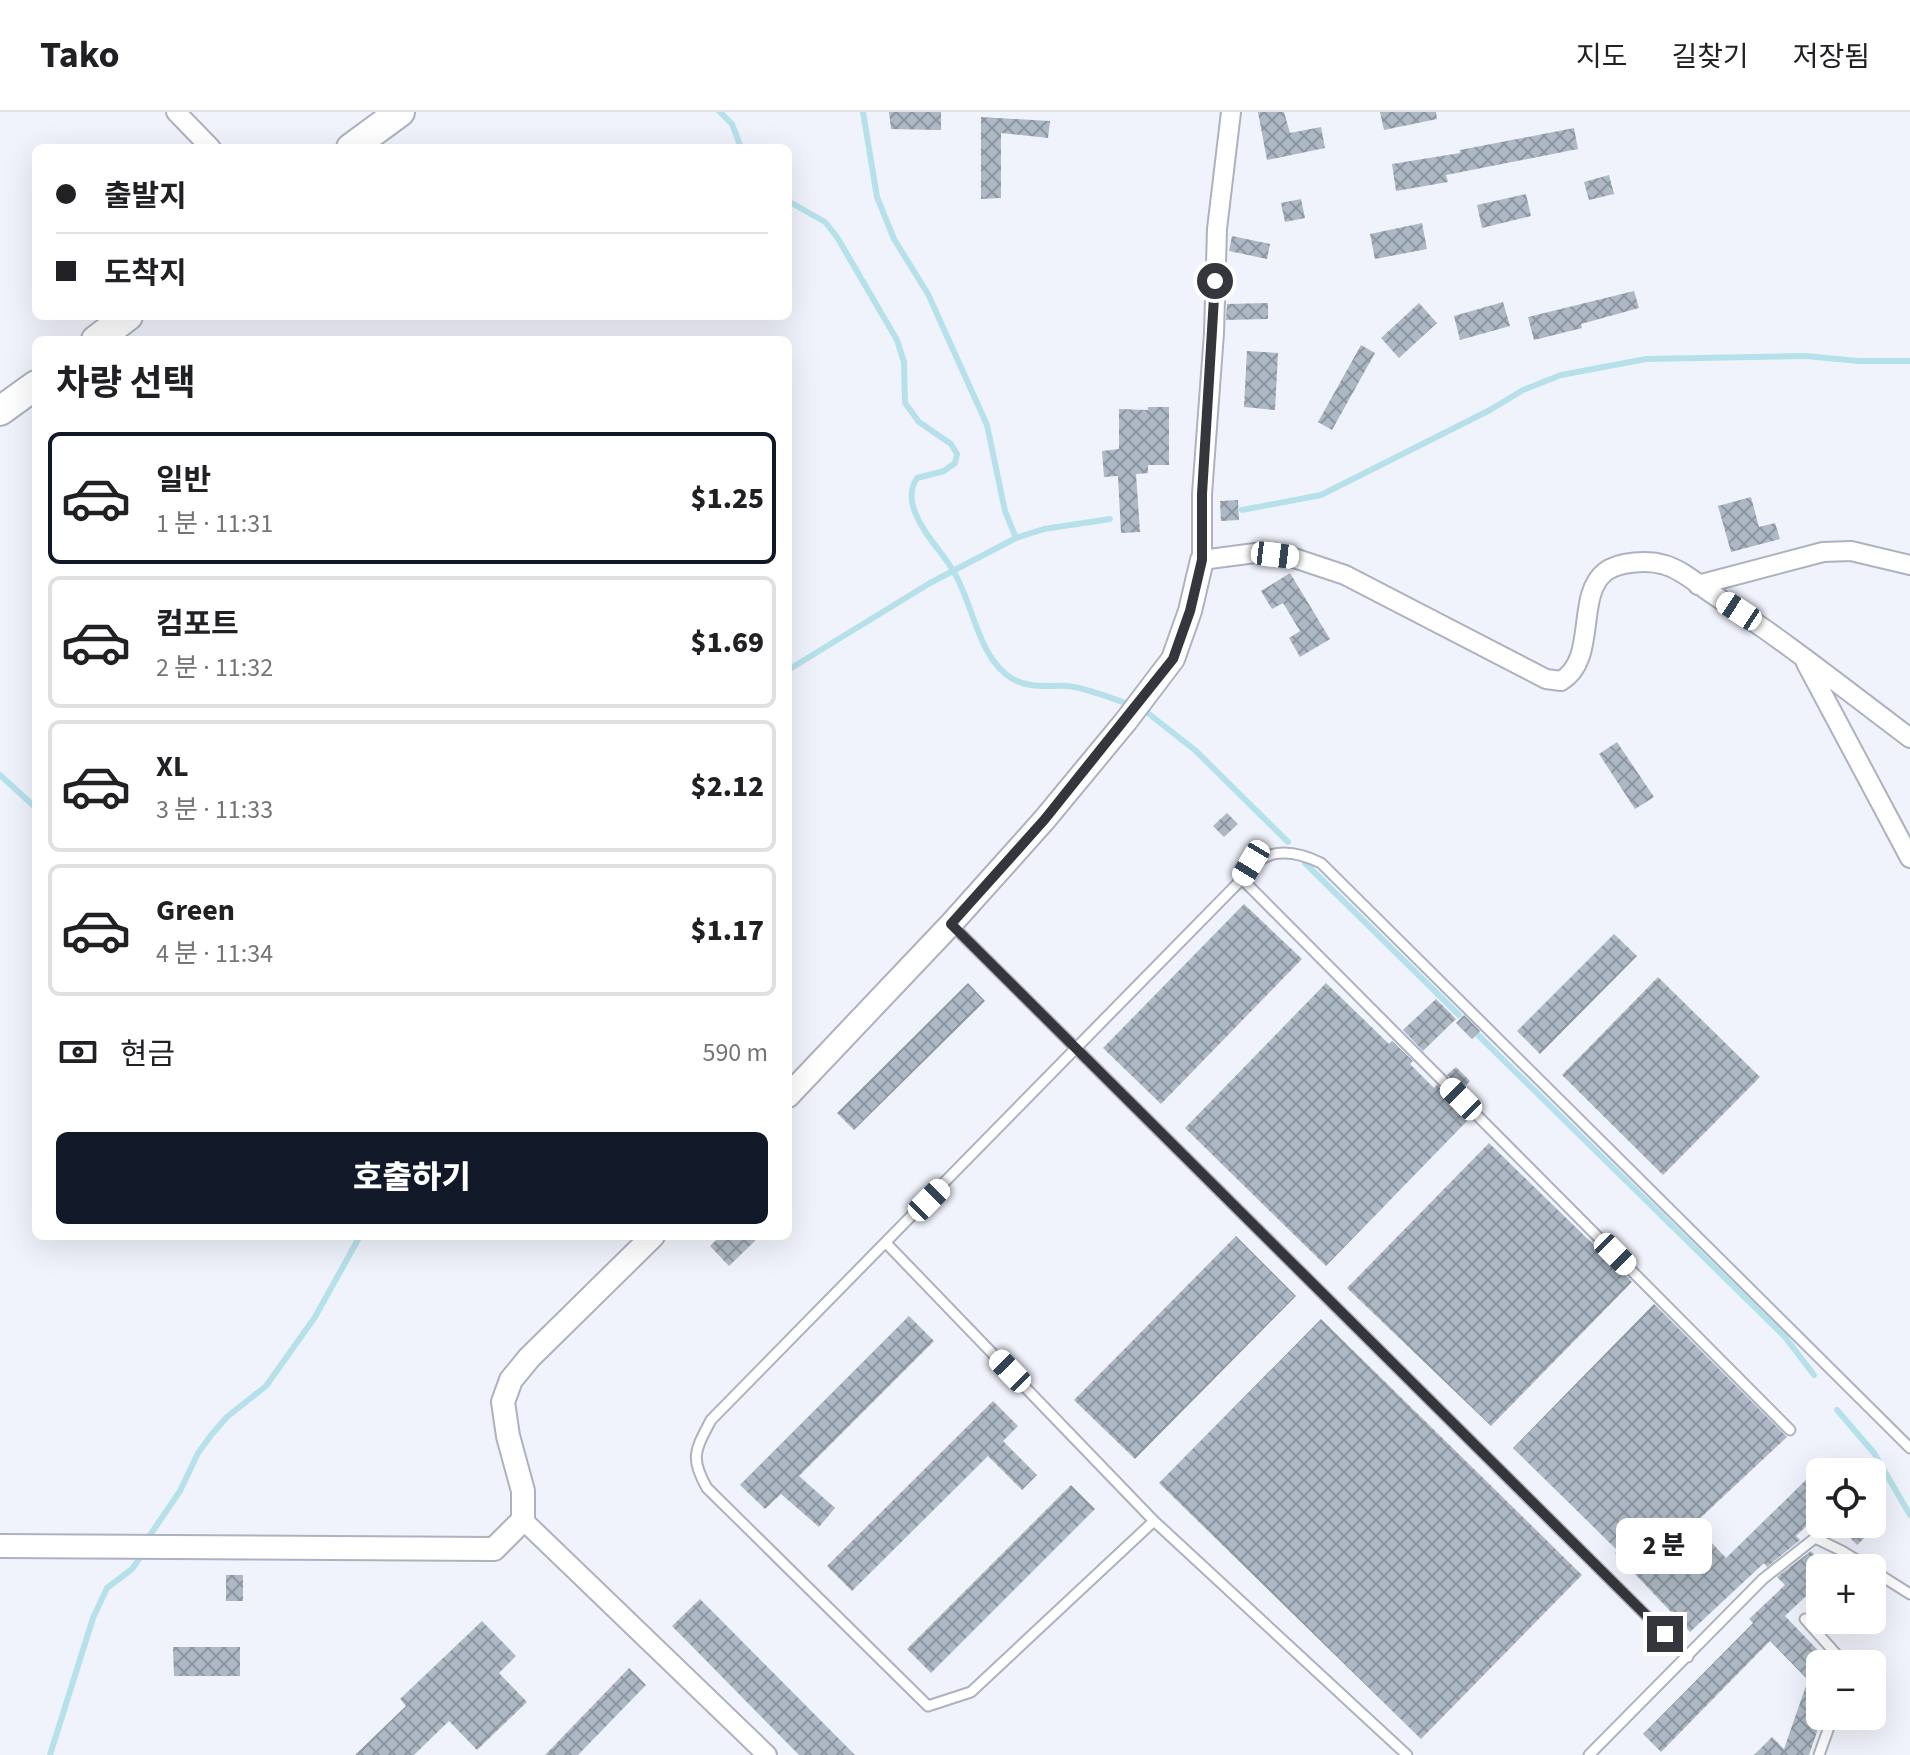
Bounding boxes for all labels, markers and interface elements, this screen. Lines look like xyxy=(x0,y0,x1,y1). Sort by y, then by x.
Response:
text: Tako xyxy=(40,28,120,82)
text: 지도 xyxy=(1576,37,1627,77)
text: 길찾기 xyxy=(1671,37,1749,77)
text: 저장됨 xyxy=(1793,37,1870,77)
text: 출발지 xyxy=(104,175,187,218)
text: 도착지 xyxy=(104,252,187,295)
route start xyxy=(1197,263,1233,299)
text: 차량 선택 xyxy=(56,358,196,409)
text: 일반 xyxy=(156,459,211,502)
icon: car xyxy=(60,462,132,534)
text: $1.25 xyxy=(691,477,764,520)
text: 1 분 · 11:31 xyxy=(156,505,273,542)
car xyxy=(1250,540,1300,570)
car xyxy=(1712,588,1766,634)
text: 컴포트 xyxy=(156,603,239,646)
icon: car xyxy=(60,606,132,678)
text: $1.69 xyxy=(691,621,764,664)
text: 2 분 · 11:32 xyxy=(156,649,273,686)
text: XL xyxy=(156,745,189,788)
icon: car xyxy=(60,750,132,822)
text: $2.12 xyxy=(691,765,764,808)
text: 3 분 · 11:33 xyxy=(156,791,273,828)
car xyxy=(1228,836,1274,890)
text: Green xyxy=(156,889,235,932)
icon: car xyxy=(60,894,132,966)
text: $1.17 xyxy=(691,909,764,952)
text: 4 분 · 11:34 xyxy=(156,935,273,972)
icon: cash xyxy=(56,1030,100,1074)
text: 현금 xyxy=(120,1033,175,1076)
text: 590 m xyxy=(702,1034,768,1071)
car xyxy=(1436,1074,1486,1124)
button: 호출하기 xyxy=(56,1132,768,1224)
car xyxy=(904,1175,954,1225)
car xyxy=(1590,1229,1640,1279)
car xyxy=(985,1345,1035,1397)
map controls xyxy=(1806,1458,1886,1730)
button: locate xyxy=(1806,1458,1886,1538)
callout: 2 분 xyxy=(1617,1518,1713,1574)
text: 2 분 xyxy=(1642,1527,1686,1564)
button: + xyxy=(1806,1554,1886,1634)
route end xyxy=(1647,1616,1683,1652)
button: − xyxy=(1806,1650,1886,1730)

